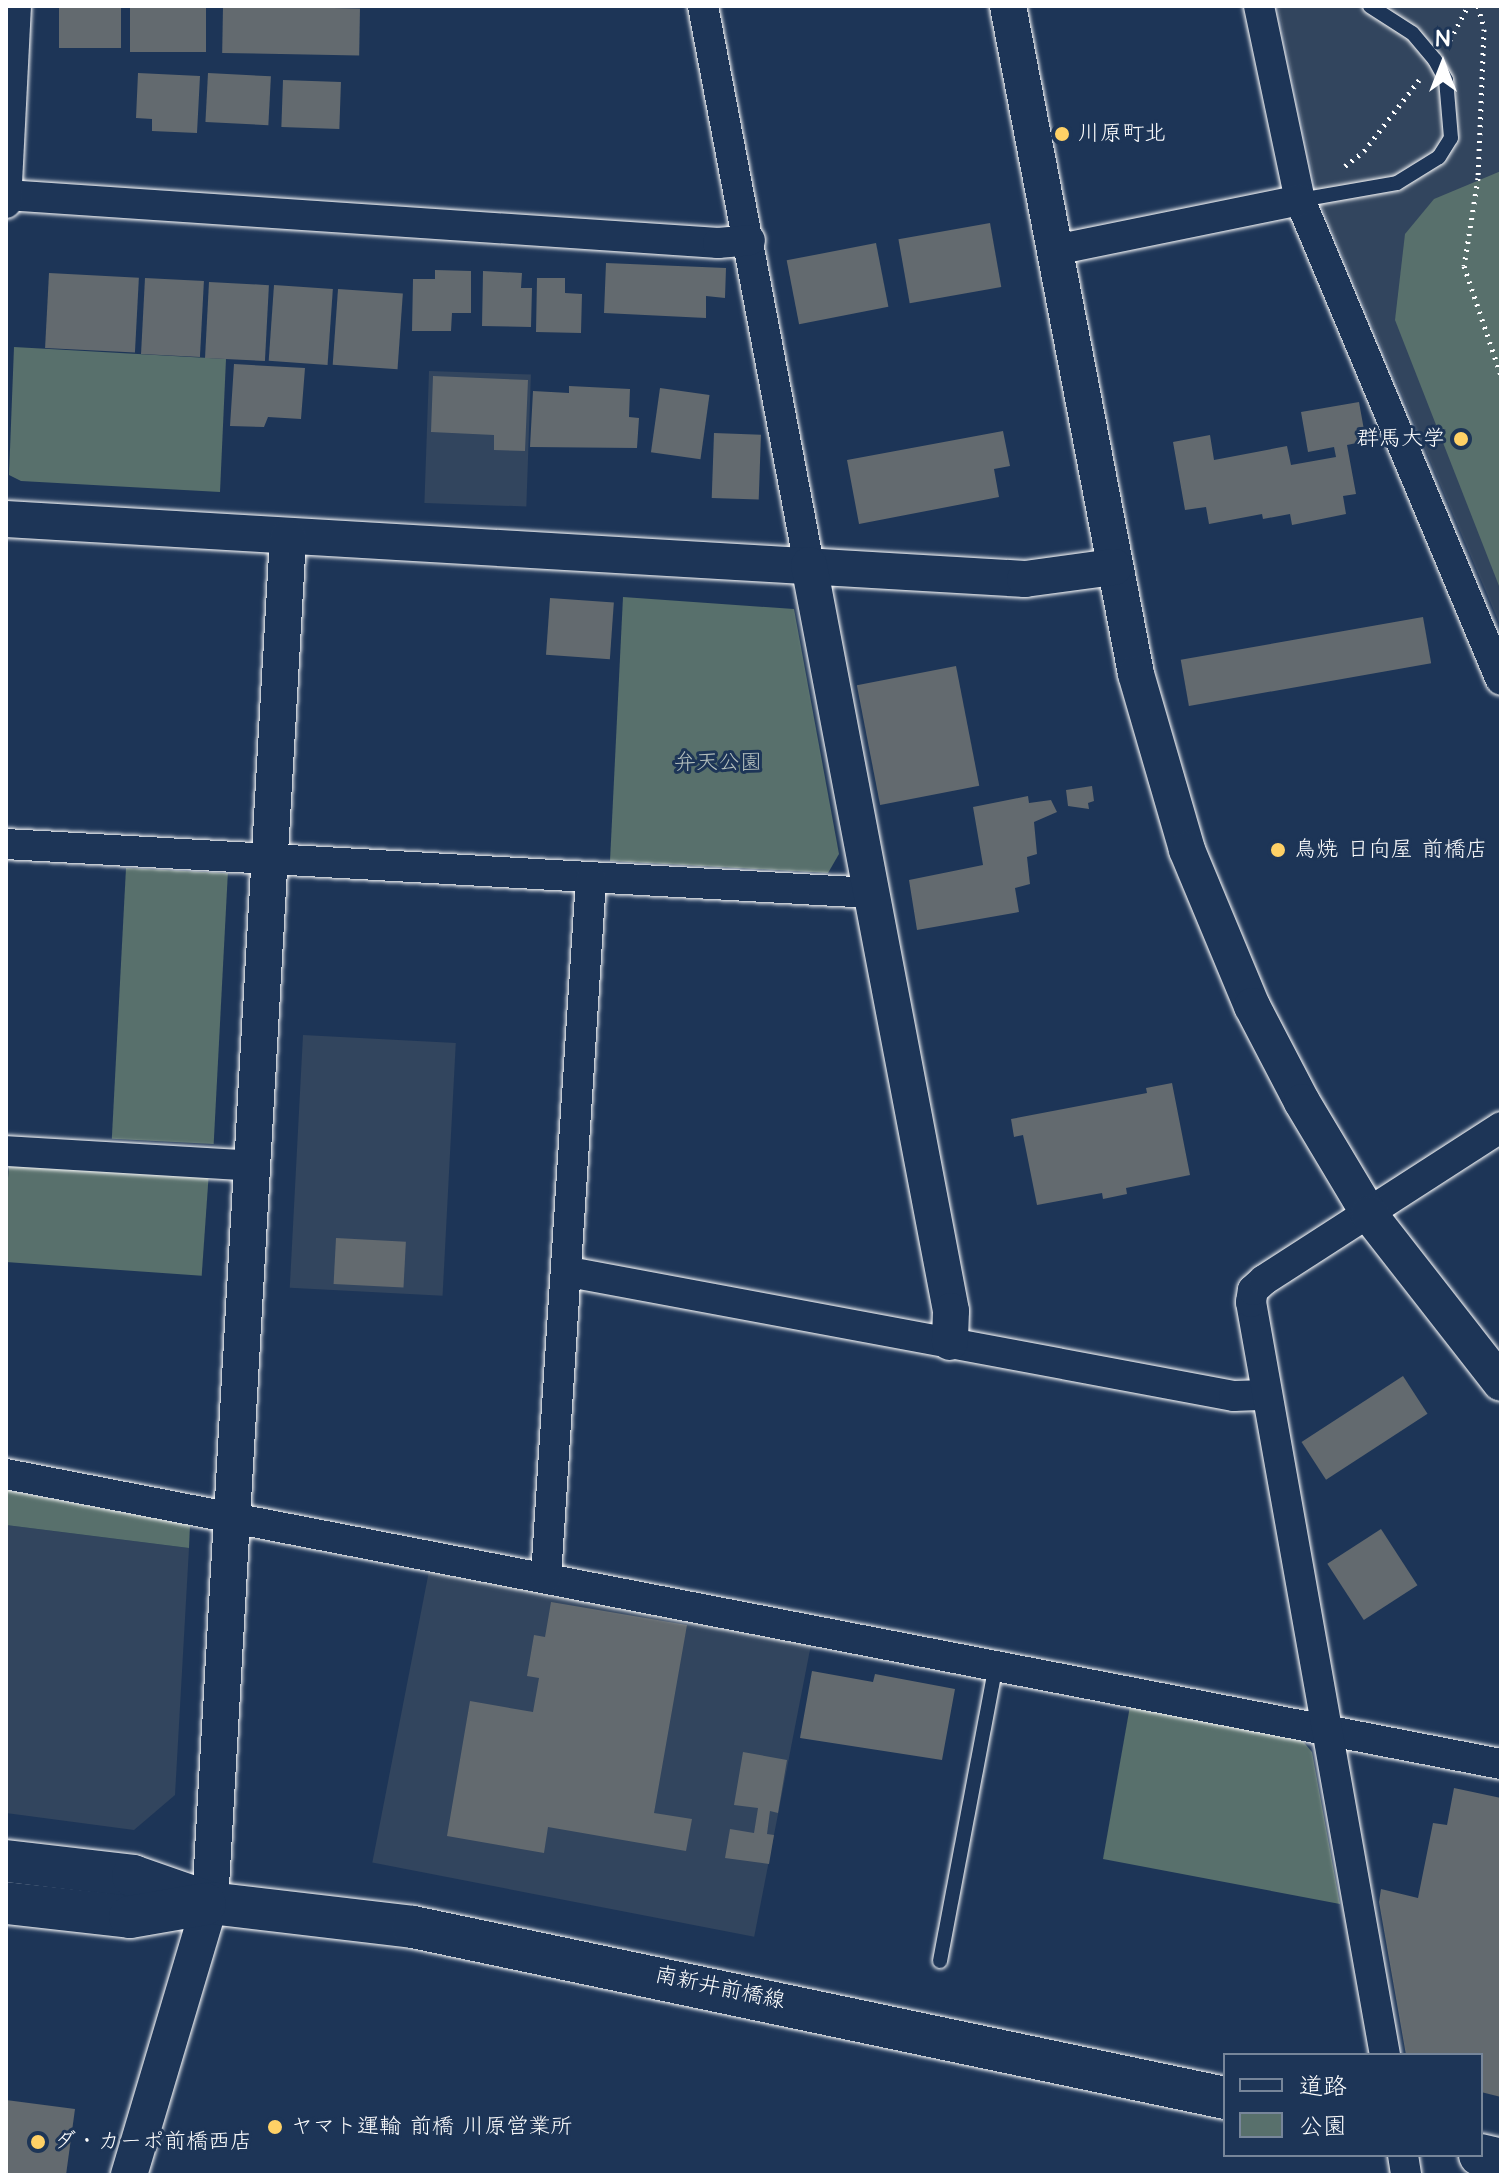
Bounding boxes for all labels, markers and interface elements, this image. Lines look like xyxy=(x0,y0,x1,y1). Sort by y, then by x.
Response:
north arrow xyxy=(1403,24,1483,104)
text: N xyxy=(1436,24,1450,55)
place label: 川原町北 xyxy=(1078,121,1166,147)
marker: 川原町北 xyxy=(1053,125,1071,143)
place label: 群馬大学 xyxy=(1357,426,1445,452)
marker: 群馬大学 xyxy=(1452,430,1470,448)
park label: 弁天公園 xyxy=(674,750,762,776)
place label: 鳥焼 日向屋 前橋店 xyxy=(1294,837,1488,863)
marker: 鳥焼 日向屋 前橋店 xyxy=(1269,841,1287,859)
street label: 南新井前橋線 xyxy=(653,1961,787,2015)
legend xyxy=(1223,2053,1483,2157)
text: 道路 xyxy=(1299,2070,1347,2104)
text: 公園 xyxy=(1299,2110,1347,2144)
place label: ヤマト運輸 前橋 川原営業所 xyxy=(291,2114,573,2140)
marker: ヤマト運輸 前橋 川原営業所 xyxy=(266,2118,284,2136)
place label: ダ・カーポ前橋西店 xyxy=(54,2129,252,2155)
marker: ダ・カーポ前橋西店 xyxy=(29,2133,47,2151)

